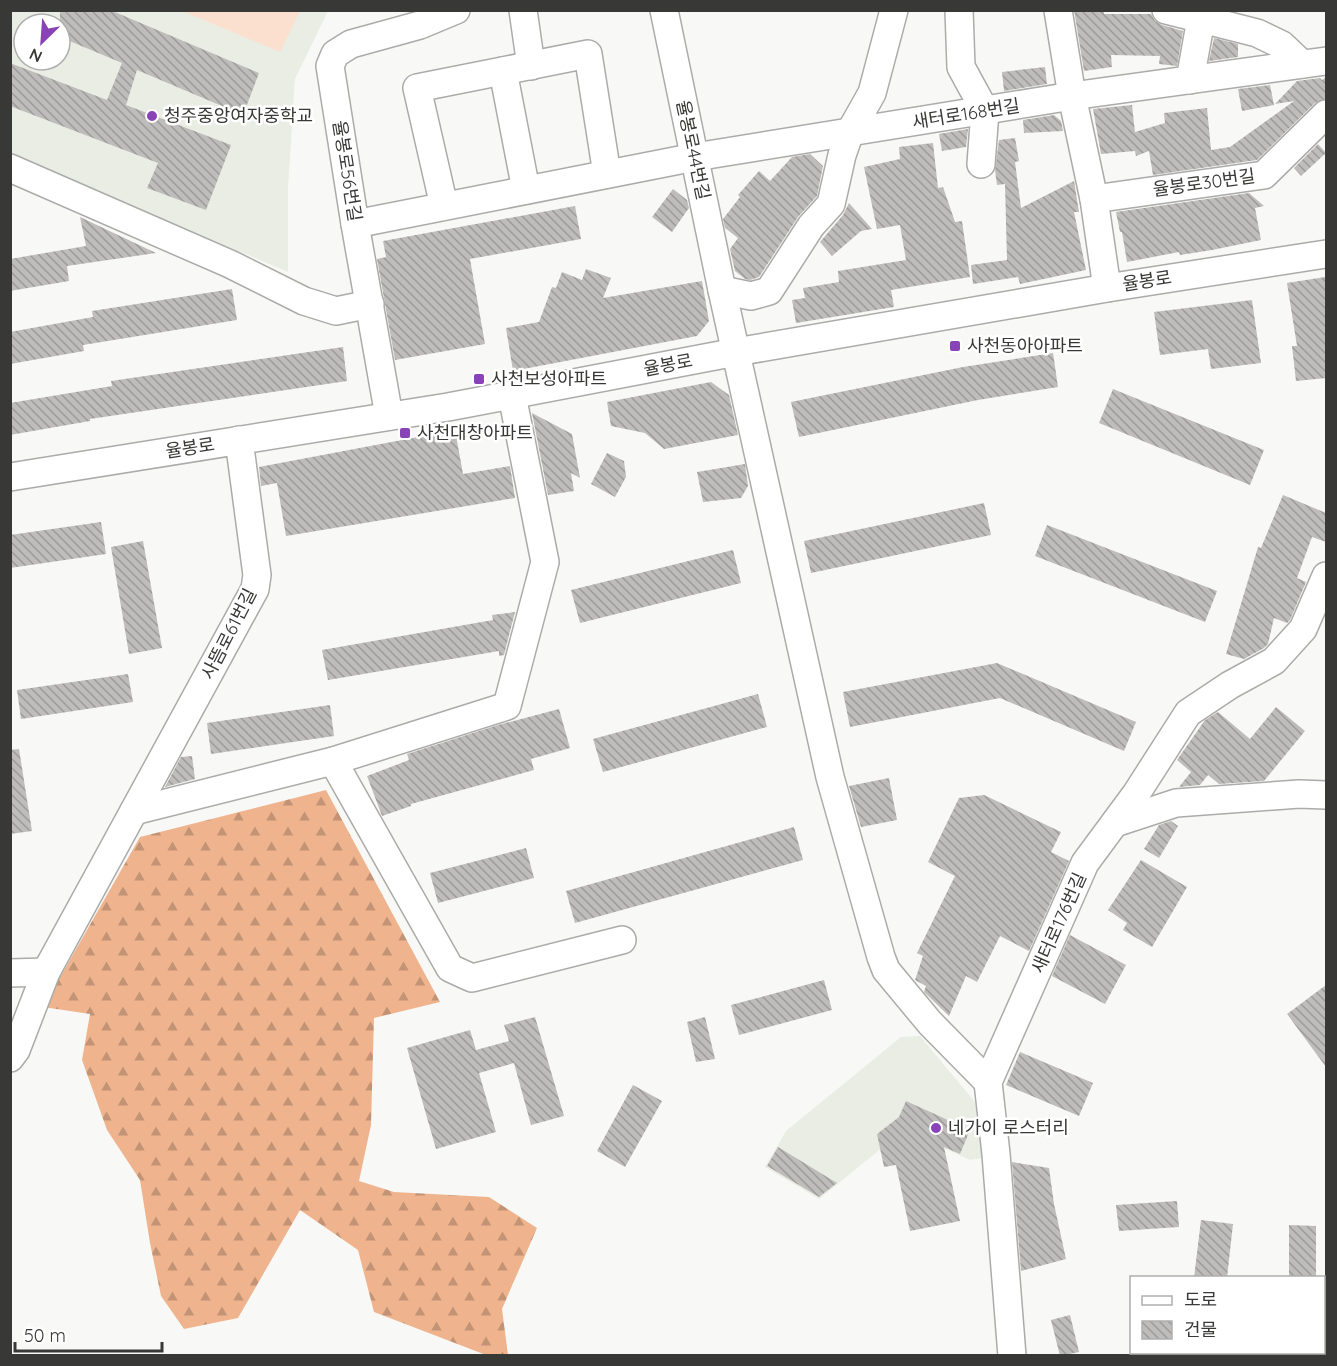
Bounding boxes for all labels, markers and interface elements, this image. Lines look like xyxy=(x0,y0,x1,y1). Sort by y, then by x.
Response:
north arrow xyxy=(12,12,72,72)
text: N xyxy=(26,44,45,67)
street label: 새터로168번길 xyxy=(910,94,1021,133)
street label: 율봉로44번길 xyxy=(672,98,715,202)
place label: 청주중앙여자중학교 xyxy=(164,104,313,127)
marker: 청주중앙여자중학교 xyxy=(145,109,159,123)
street label: 율봉로56번길 xyxy=(328,119,367,223)
street label: 율봉로30번길 xyxy=(1151,164,1257,201)
street label: 율봉로 xyxy=(1121,265,1173,296)
place label: 사천동아아파트 xyxy=(967,334,1083,357)
marker: 사천동아아파트 xyxy=(948,339,962,353)
street label: 율봉로 xyxy=(641,348,694,381)
place label: 사천보성아파트 xyxy=(491,367,607,390)
marker: 사천보성아파트 xyxy=(472,372,486,386)
place label: 사천대창아파트 xyxy=(417,421,533,444)
marker: 사천대창아파트 xyxy=(398,426,412,440)
street label: 율봉로 xyxy=(164,432,216,463)
street label: 사뜸로61번길 xyxy=(196,584,261,683)
street label: 새터로176번길 xyxy=(1026,869,1091,977)
place label: 네가이 로스터리 xyxy=(948,1116,1069,1139)
marker: 네가이 로스터리 xyxy=(929,1121,943,1135)
legend xyxy=(1130,1276,1325,1354)
text: 도로 xyxy=(1184,1288,1217,1311)
scale bar xyxy=(15,1315,162,1353)
text: 건물 xyxy=(1184,1318,1217,1341)
text: 50 m xyxy=(24,1324,66,1347)

